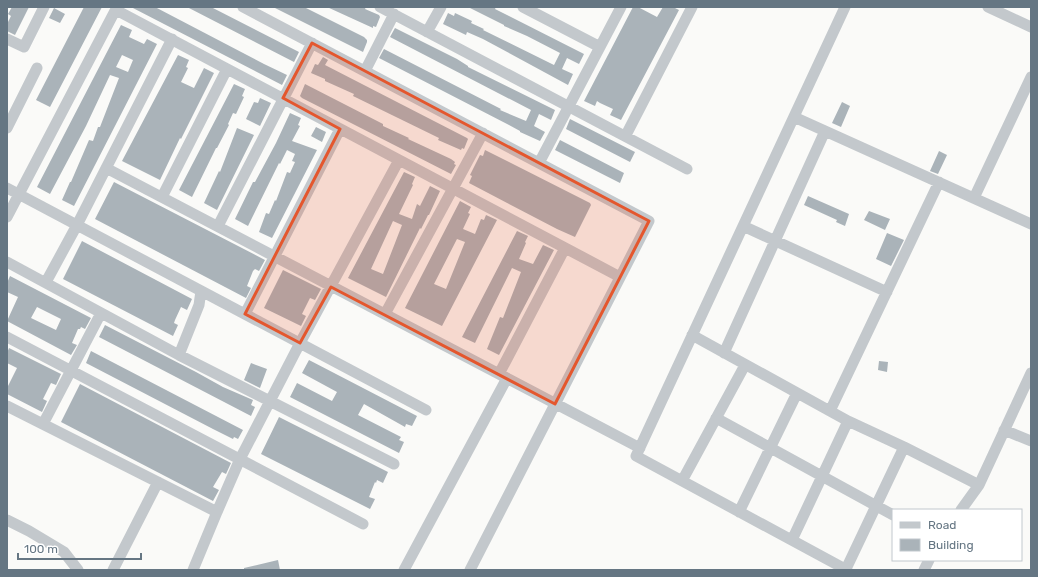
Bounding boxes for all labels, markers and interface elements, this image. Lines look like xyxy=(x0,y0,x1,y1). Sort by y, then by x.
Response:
legend xyxy=(892,509,1022,561)
text: Road xyxy=(928,518,956,532)
scale bar xyxy=(18,535,141,561)
text: Building xyxy=(928,538,974,552)
text: 100 m xyxy=(24,542,58,556)

